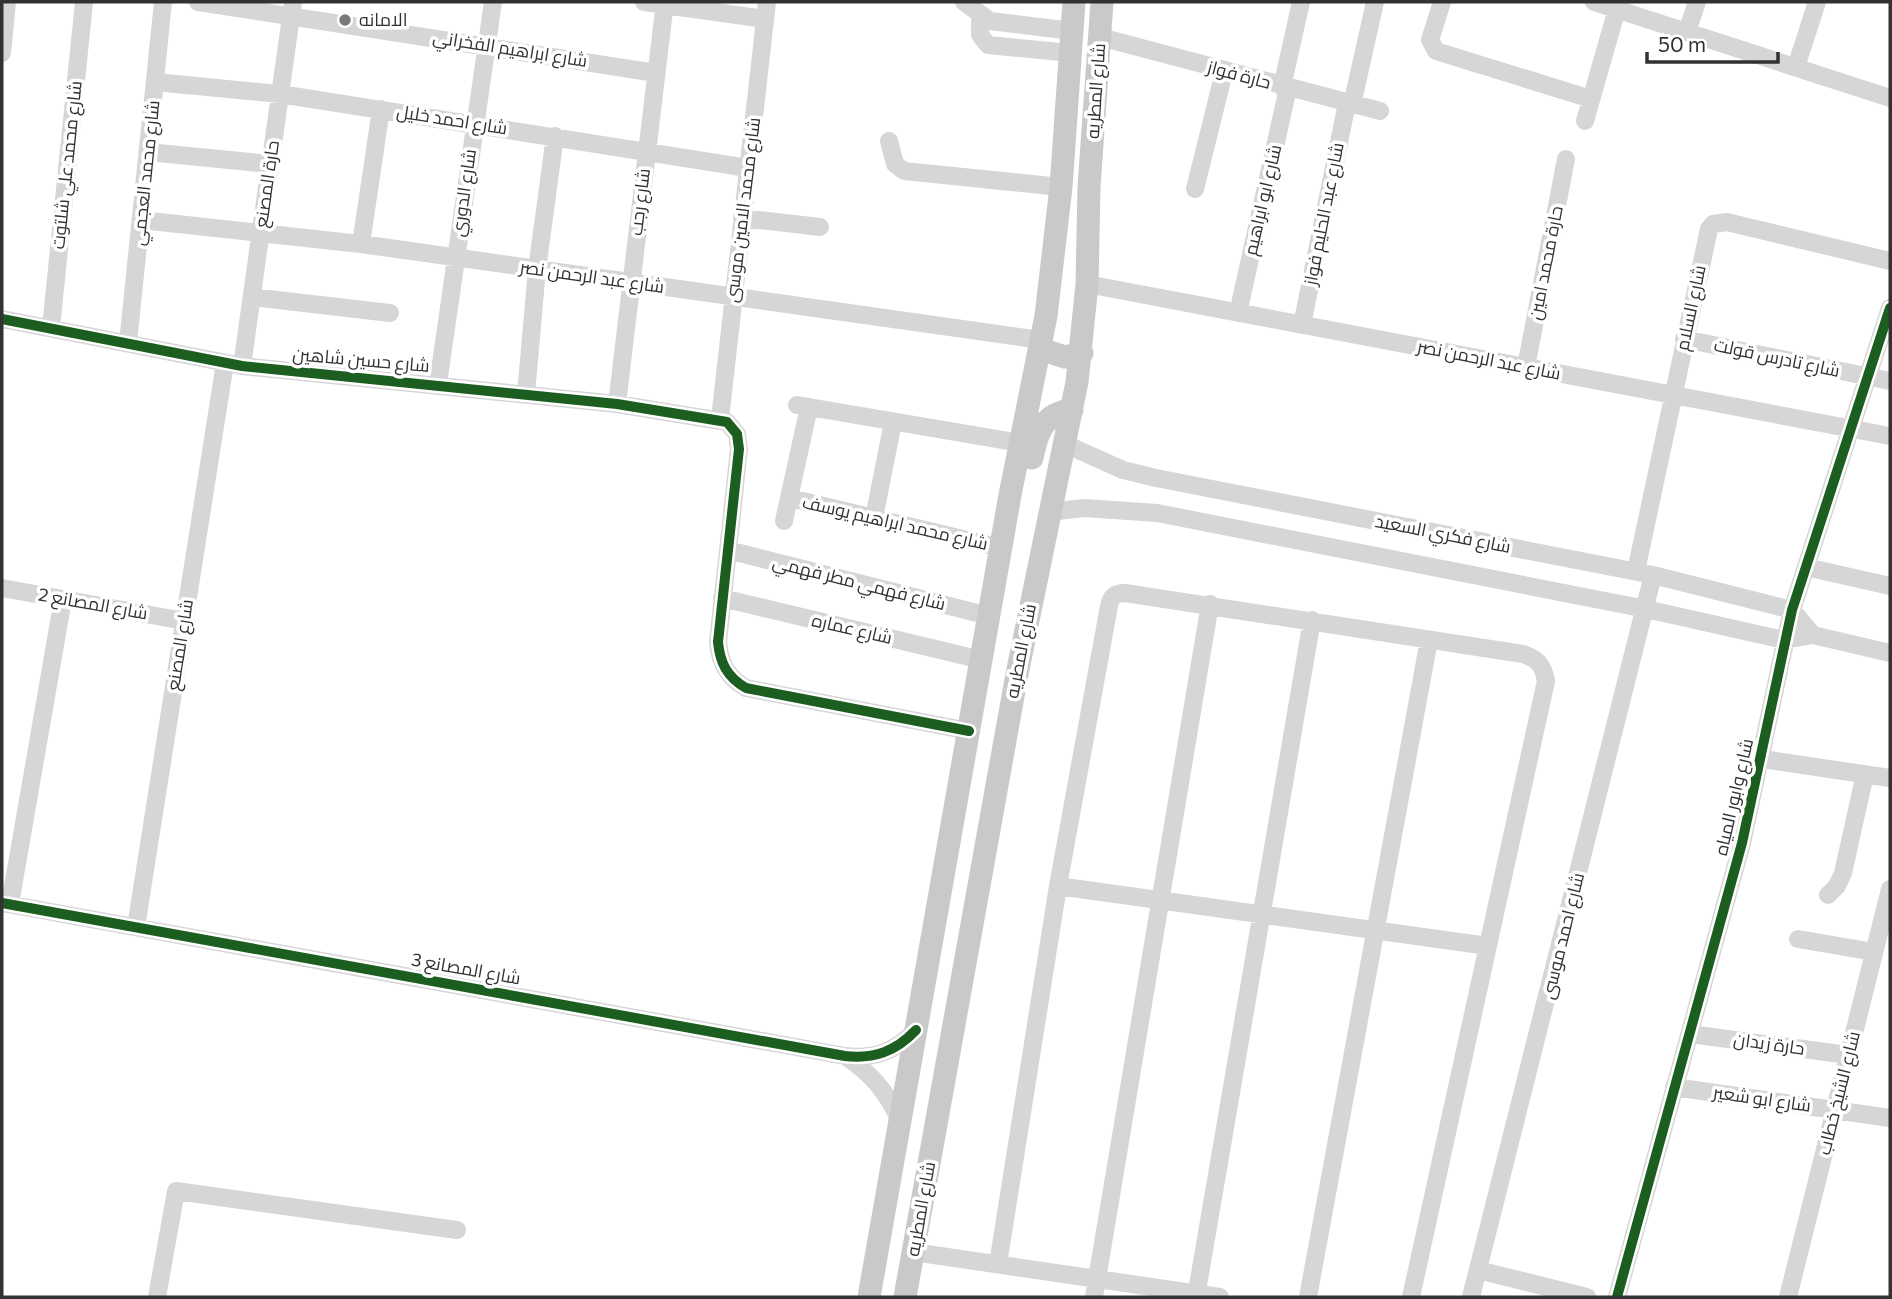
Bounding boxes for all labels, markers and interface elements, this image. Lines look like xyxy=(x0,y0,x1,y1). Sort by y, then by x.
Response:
place label: الامانه xyxy=(359,8,408,30)
marker: الامانه xyxy=(337,12,353,28)
scale bar xyxy=(1647,21,1778,65)
street label: شارع ابراهيم الفخراني xyxy=(431,25,589,75)
text: 50 m xyxy=(1658,31,1706,56)
street label: شارع المطريه xyxy=(1081,42,1111,140)
street label: حارة فواز xyxy=(1204,55,1273,94)
street label: شارع محمد علي شلتوت xyxy=(46,80,90,251)
street label: شارع محمد العجمي xyxy=(126,99,168,247)
street label: شارع احمد خليل xyxy=(395,99,509,141)
street label: شارع محمد الامين موسى xyxy=(720,116,766,304)
street label: حارة المصنع xyxy=(249,139,285,229)
street label: شارع عبد الحليم فواز xyxy=(1298,141,1350,288)
street label: شارع ابو ابراهيم xyxy=(1239,142,1287,258)
street label: شارع الدوري xyxy=(446,148,484,239)
street label: شارع رجب xyxy=(624,167,656,237)
street label: حارة محمد امين xyxy=(1523,204,1568,322)
street label: شارع عبد الرحمن نصر xyxy=(517,255,666,299)
street label: شارع السلام xyxy=(1670,263,1712,353)
street label: شارع تادرس قولت xyxy=(1712,333,1842,383)
street label: شارع عبد الرحمن نصر xyxy=(1414,334,1563,386)
street label: شارع حسين شاهين xyxy=(291,342,431,378)
street label: شارع محمد ابراهيم يوسف xyxy=(800,490,990,556)
street label: شارع فكري السعيد xyxy=(1373,509,1513,561)
street label: شارع فهمي مطر فهمي xyxy=(770,550,948,618)
street label: شارع المصانع 2 xyxy=(36,583,150,625)
street label: شارع المصنع xyxy=(161,598,199,692)
street label: شارع المطريه xyxy=(1000,602,1042,700)
street label: شارع عماره xyxy=(810,608,894,650)
street label: شارع وابور المياه xyxy=(1709,736,1759,858)
street label: شارع احمد موسى xyxy=(1536,870,1590,1002)
street label: شارع المصانع 3 xyxy=(409,948,523,990)
street label: حارة زيدان xyxy=(1732,1027,1806,1060)
street label: شارع الشيخ خطاب xyxy=(1812,1029,1866,1157)
street label: شارع ابو شعير xyxy=(1710,1080,1813,1118)
street label: شارع المطريه xyxy=(901,1160,941,1258)

